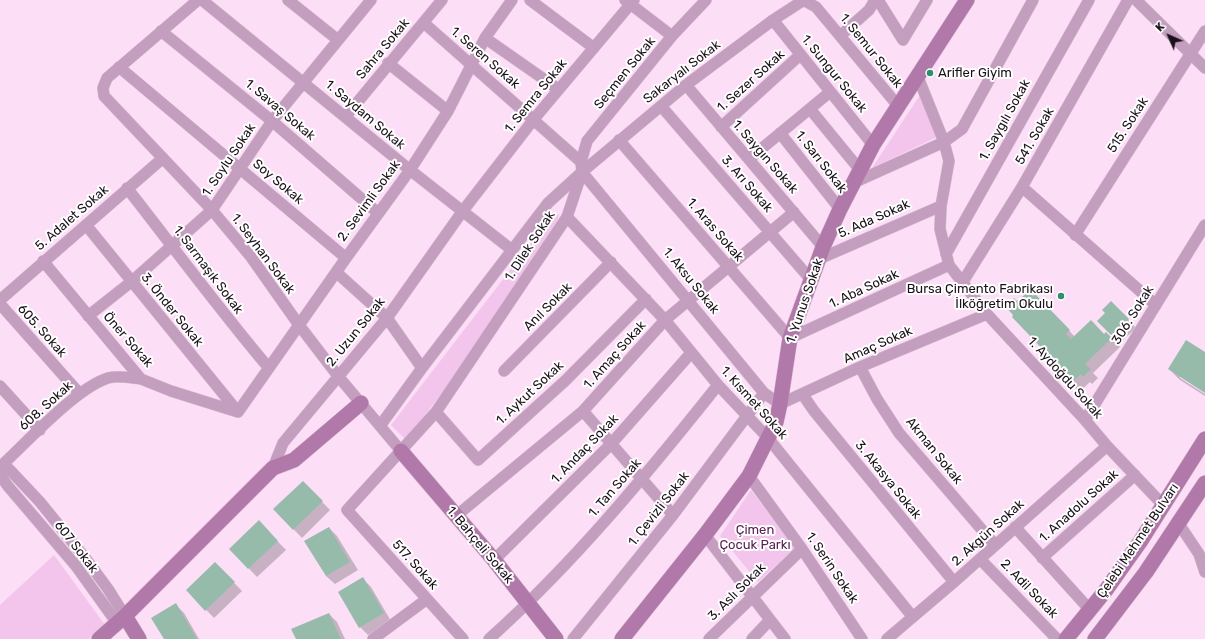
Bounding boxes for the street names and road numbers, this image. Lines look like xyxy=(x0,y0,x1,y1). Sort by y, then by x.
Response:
street label: 1. Semur Sokak xyxy=(836,11,906,91)
street label: Sahra Sokak xyxy=(353,15,413,83)
street label: 1. Seren Sokak xyxy=(447,24,523,92)
street label: 1. Sungur Sokak xyxy=(798,32,870,116)
street label: Seçmen Sokak xyxy=(591,34,659,112)
street label: Sakaryalı Sokak xyxy=(640,37,724,107)
street label: 1. Sezer Sokak xyxy=(714,47,788,115)
street label: 1. Semra Sokak xyxy=(502,56,570,136)
street label: 1. Savaş Sokak xyxy=(242,76,318,144)
street label: 1. Saydam Sokak xyxy=(322,77,408,153)
street label: 1. Saygılı Sokak xyxy=(976,77,1034,163)
street label: 515. Sokak xyxy=(1104,94,1152,156)
street label: 541. Sokak xyxy=(1012,105,1058,167)
street label: 1. Saygın Sokak xyxy=(729,117,801,197)
street label: 1. Soylu Sokak xyxy=(199,121,259,199)
street label: 1. Sarı Sokak xyxy=(792,128,850,196)
street label: 3. Arı Sokak xyxy=(718,152,776,216)
street label: Soy Sokak xyxy=(249,156,307,208)
street label: 2. Sevimli Sokak xyxy=(334,157,404,245)
street label: 5. Adalet Sokak xyxy=(32,182,112,254)
street label: 1. Aras Sokak xyxy=(683,195,747,265)
street label: 5. Ada Sokak xyxy=(836,196,912,242)
street label: 1. Dilek Sokak xyxy=(502,208,558,284)
street label: 1. Seyhan Sokak xyxy=(228,211,298,297)
street label: 1. Sarmaşık Sokak xyxy=(170,223,246,317)
street label: 1. Aksu Sokak xyxy=(659,245,723,317)
street label: 1. Yunus Sokak xyxy=(783,256,827,346)
street label: 1. Aba Sokak xyxy=(827,266,901,312)
street label: 3. Önder Sokak xyxy=(138,270,206,350)
street label: Anıl Sokak xyxy=(521,280,575,334)
street label: 306. Sokak xyxy=(1109,283,1157,347)
street label: 2. Uzun Sokak xyxy=(323,294,389,370)
street label: 605. Sokak xyxy=(14,301,70,361)
street label: Öner Sokak xyxy=(100,309,156,371)
street label: 1. Amaç Sokak xyxy=(580,318,650,392)
street label: Amaç Sokak xyxy=(841,323,915,367)
street label: 1. Aydoğdu Sokak xyxy=(1024,334,1106,422)
street label: 1. Aykut Sokak xyxy=(493,358,567,428)
street label: 1. Kısmet Sokak xyxy=(717,363,791,443)
street label: 608. Sokak xyxy=(16,378,76,434)
street label: 1. Andaç Sokak xyxy=(548,411,622,487)
street label: Akman Sokak xyxy=(902,415,966,487)
street label: 3. Akasya Sokak xyxy=(852,438,924,522)
street label: 1. Tan Sokak xyxy=(585,455,645,521)
street label: 1. Anadolu Sokak xyxy=(1036,466,1122,546)
street label: 1. Çevizli Sokak xyxy=(625,469,693,549)
street label: Çelebi Mehmet Bulvarı xyxy=(1094,481,1182,601)
street label: 2. Akgün Sokak xyxy=(949,496,1027,570)
street label: 1. Bahçeli Sokak xyxy=(443,503,517,587)
street label: 607 Sokak xyxy=(51,518,101,576)
street label: 1. Serin Sokak xyxy=(802,529,862,607)
street label: 517. Sokak xyxy=(389,537,441,593)
street label: 2. Adil Sokak xyxy=(997,556,1061,622)
street label: 3. Aslı Sokak xyxy=(705,560,769,624)

